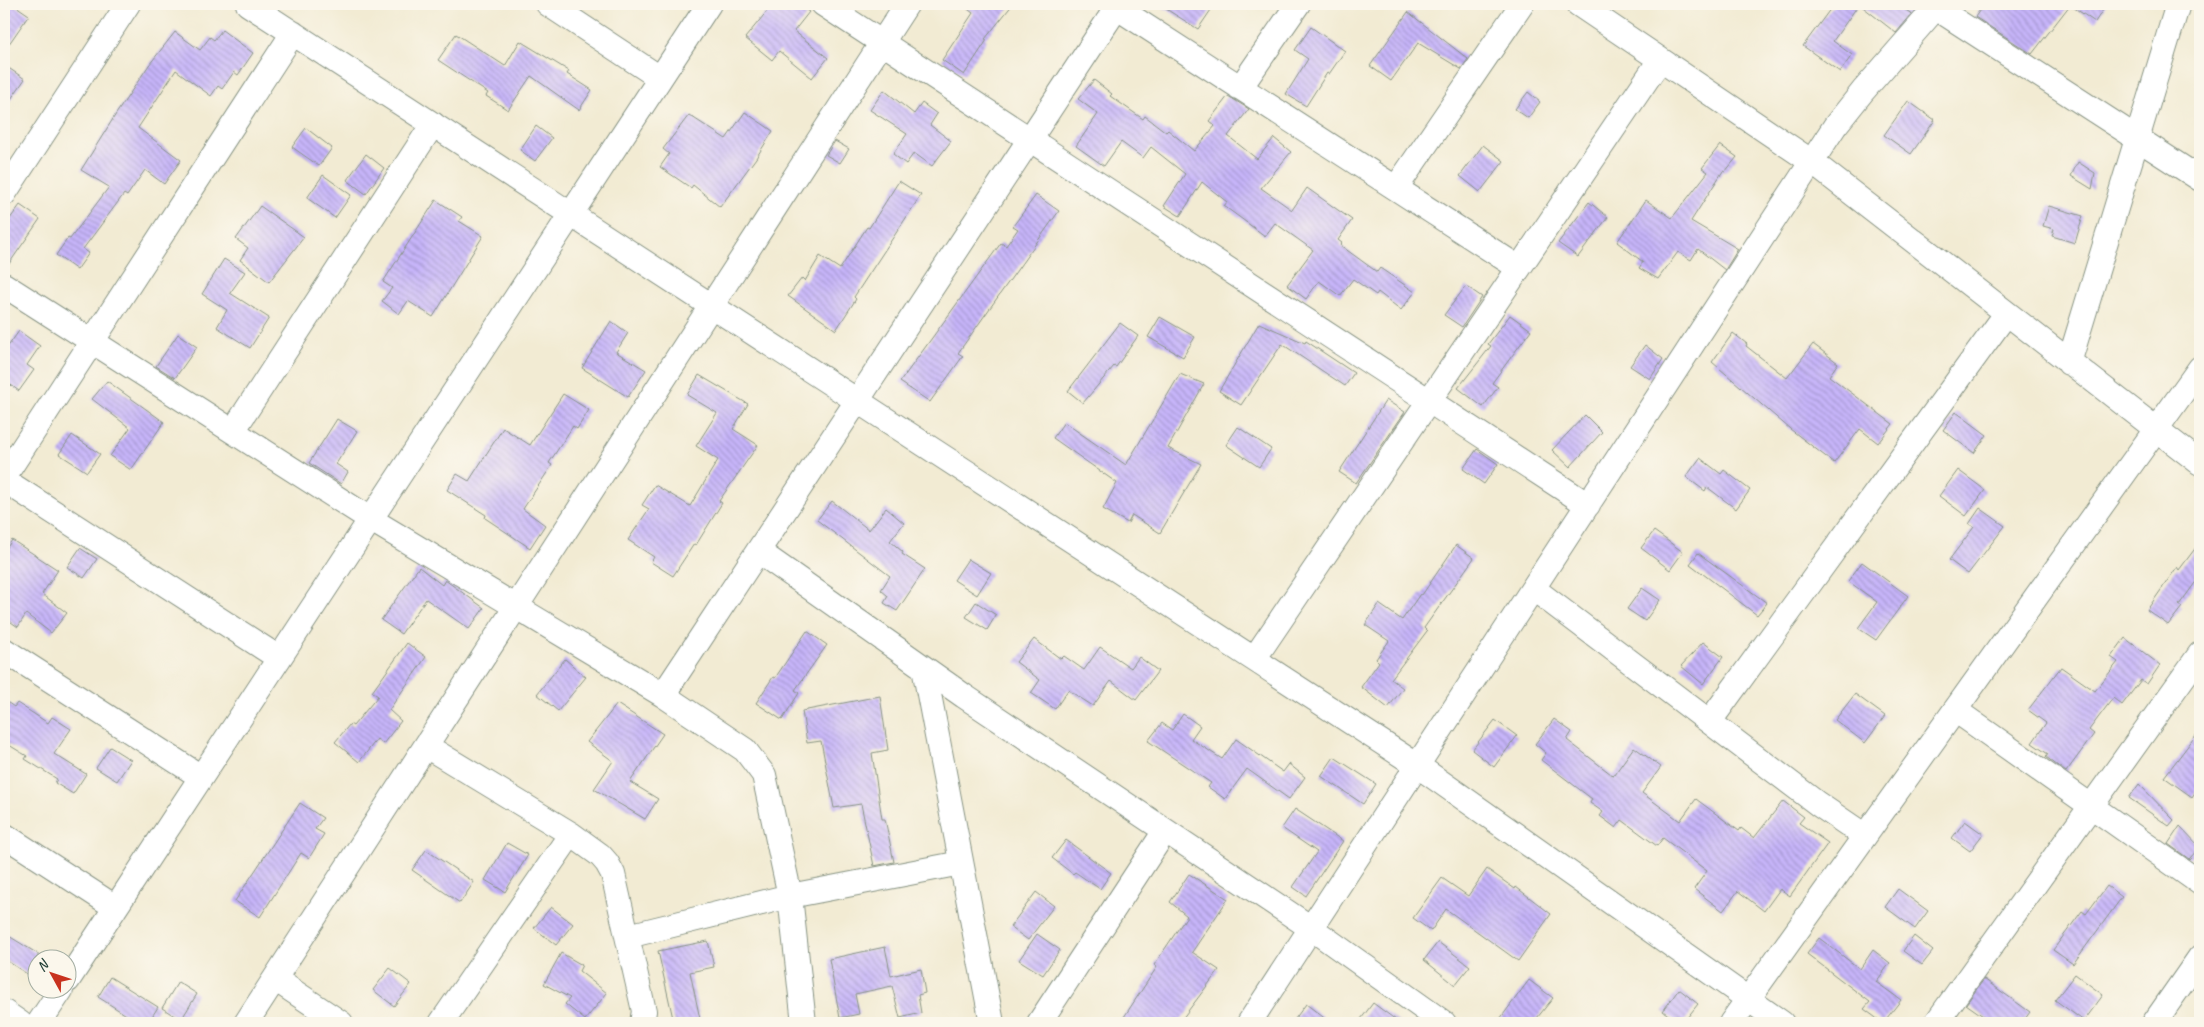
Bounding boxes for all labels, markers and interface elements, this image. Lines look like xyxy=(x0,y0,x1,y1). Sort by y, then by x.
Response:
north arrow xyxy=(28,950,78,1000)
text: N xyxy=(33,955,53,975)

